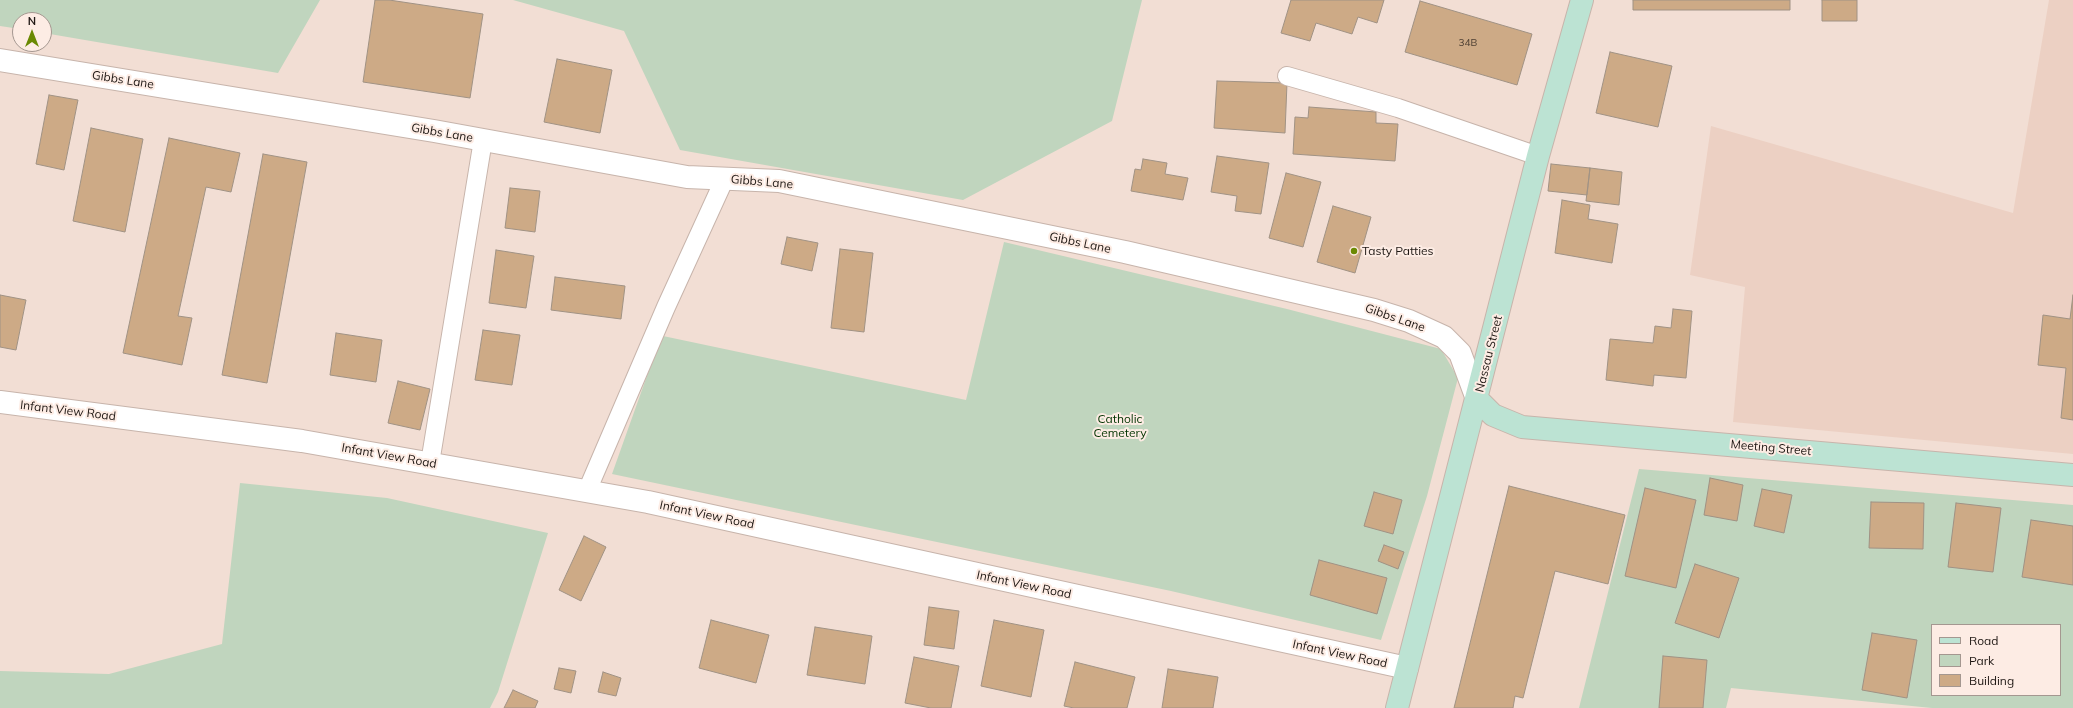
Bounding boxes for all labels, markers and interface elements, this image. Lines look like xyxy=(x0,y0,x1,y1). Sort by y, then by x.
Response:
north arrow xyxy=(12,12,52,52)
text: N xyxy=(28,14,36,28)
house number: 34B xyxy=(1459,37,1477,49)
street label: Gibbs Lane xyxy=(91,68,155,92)
street label: Gibbs Lane xyxy=(410,120,474,146)
street label: Gibbs Lane xyxy=(730,172,794,192)
street label: Gibbs Lane xyxy=(1048,229,1112,257)
place label: Tasty Patties xyxy=(1362,244,1434,258)
marker: Tasty Patties xyxy=(1349,246,1359,256)
street label: Gibbs Lane xyxy=(1363,301,1427,335)
street label: Nassau Street xyxy=(1473,314,1505,394)
street label: Infant View Road xyxy=(19,398,117,424)
park label: Catholic Cemetery xyxy=(1093,412,1147,440)
street label: Meeting Street xyxy=(1730,437,1812,459)
street label: Infant View Road xyxy=(340,441,438,471)
street label: Infant View Road xyxy=(658,498,756,532)
street label: Infant View Road xyxy=(975,568,1073,602)
legend xyxy=(1931,624,2061,696)
text: Road xyxy=(1969,633,1998,648)
street label: Infant View Road xyxy=(1291,637,1389,671)
text: Park xyxy=(1969,653,1994,668)
text: Building xyxy=(1969,673,2014,688)

